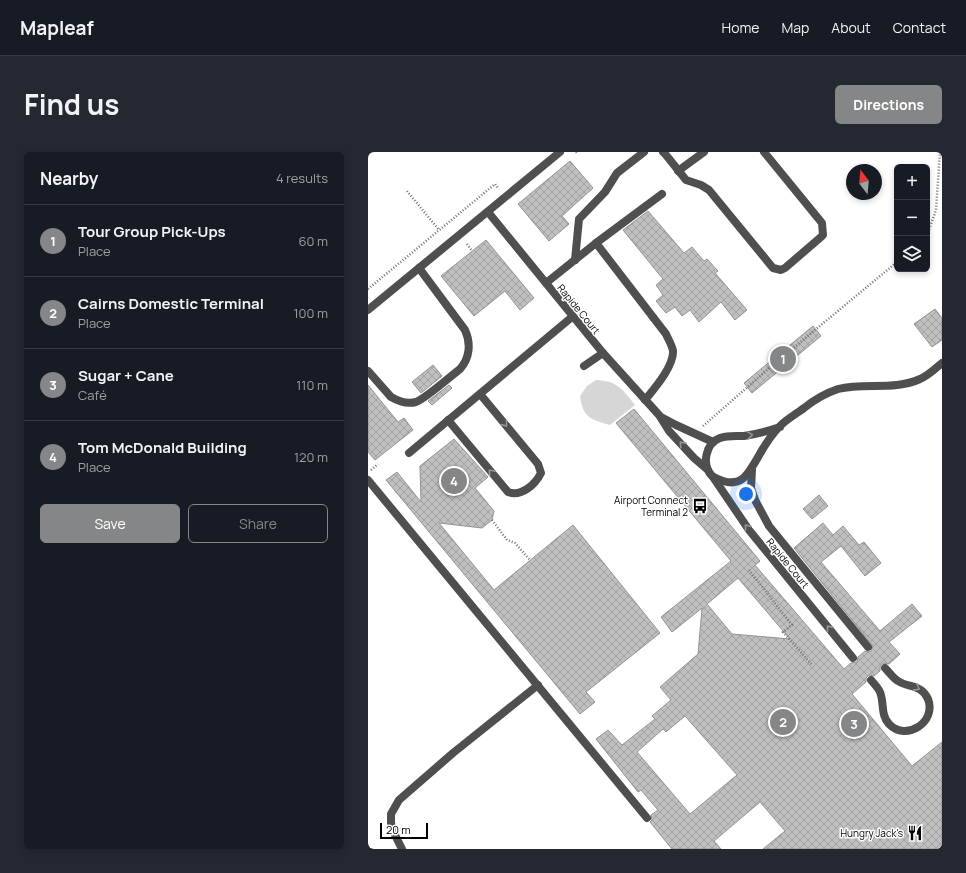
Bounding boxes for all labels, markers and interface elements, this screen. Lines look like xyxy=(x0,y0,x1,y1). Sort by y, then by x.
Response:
text: Mapleaf xyxy=(20,15,94,41)
text: Home xyxy=(722,18,759,37)
text: Map xyxy=(781,18,809,37)
text: About xyxy=(831,18,871,37)
text: Contact xyxy=(893,18,946,37)
text: Find us xyxy=(24,85,119,123)
button: Directions xyxy=(835,85,942,124)
north arrow xyxy=(846,164,882,200)
map controls xyxy=(894,164,930,272)
button: + xyxy=(894,164,930,200)
text: Nearby xyxy=(40,167,98,190)
text: 4 results xyxy=(276,169,328,187)
button: − xyxy=(894,200,930,236)
text: Tour Group Pick-Ups xyxy=(78,221,226,242)
text: 1 xyxy=(50,232,56,250)
text: 60 m xyxy=(298,232,328,250)
button: layers xyxy=(894,236,930,272)
text: Place xyxy=(78,242,111,260)
street label: Rapide Court xyxy=(555,281,603,337)
text: Cairns Domestic Terminal xyxy=(78,293,264,314)
text: 2 xyxy=(49,304,57,322)
text: 100 m xyxy=(293,304,328,322)
text: Place xyxy=(78,314,111,332)
pin: 1 xyxy=(770,344,796,374)
text: Sugar + Cane xyxy=(78,365,174,386)
text: 3 xyxy=(49,376,57,394)
text: 110 m xyxy=(296,376,328,394)
text: Café xyxy=(78,386,107,404)
one-way arrow xyxy=(500,419,507,426)
one-way arrow xyxy=(747,431,753,439)
text: Tom McDonald Building xyxy=(78,437,247,458)
one-way arrow xyxy=(680,442,687,449)
text: 4 xyxy=(49,448,57,466)
text: 120 m xyxy=(294,448,328,466)
text: Place xyxy=(78,458,111,476)
pin: 4 xyxy=(441,466,467,496)
one-way arrow xyxy=(489,469,496,477)
your location xyxy=(736,484,756,504)
place label: Airport Connect Terminal 2 xyxy=(614,493,688,519)
bus stop icon: Airport Connect Terminal 2 xyxy=(691,497,709,515)
button: Save xyxy=(40,504,180,543)
button: Share xyxy=(188,504,328,543)
one-way arrow xyxy=(745,524,752,531)
street label: Rapide Court xyxy=(764,535,812,591)
one-way arrow xyxy=(826,625,833,632)
one-way arrow xyxy=(913,684,920,691)
pin: 2 xyxy=(770,707,796,737)
pin: 3 xyxy=(841,709,867,739)
scale bar xyxy=(380,821,428,840)
text: 20 m xyxy=(386,822,411,837)
restaurant icon: Hungry Jack's xyxy=(906,824,924,842)
place label: Hungry Jack's xyxy=(840,826,903,840)

